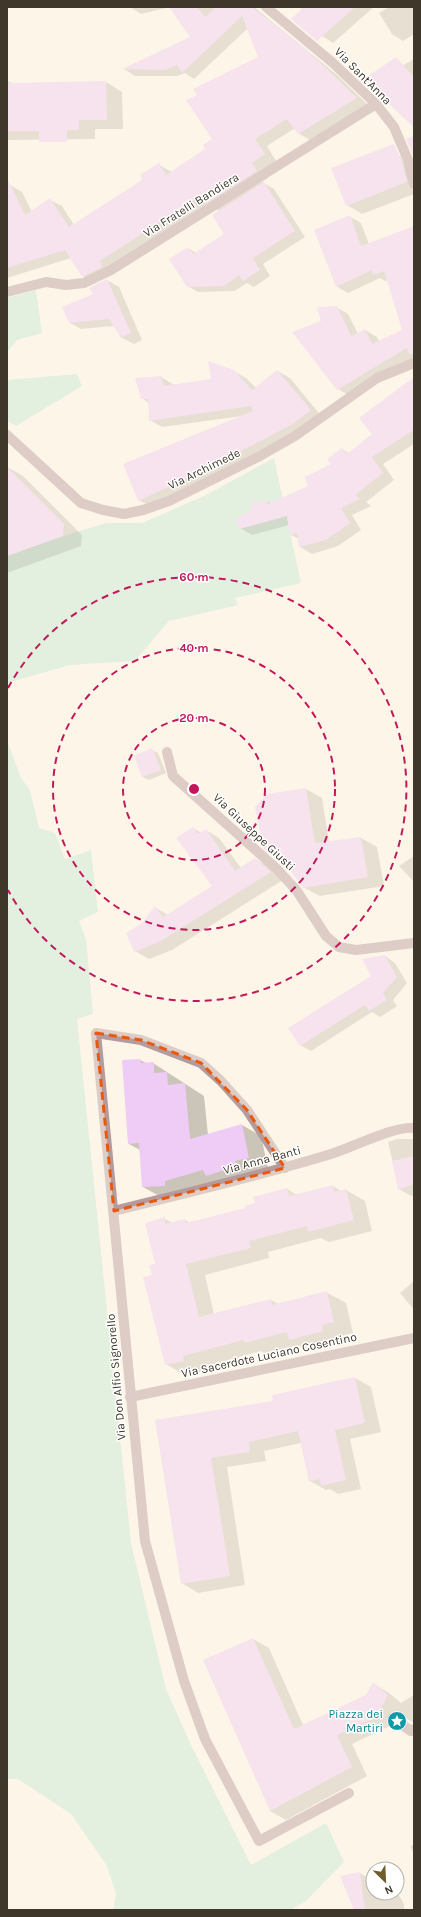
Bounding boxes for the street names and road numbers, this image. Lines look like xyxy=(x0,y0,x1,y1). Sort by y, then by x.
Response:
street label: Via Sant'Anna xyxy=(332,45,394,107)
street label: Via Fratelli Bandiera xyxy=(141,170,241,240)
street label: Via Archimede xyxy=(166,445,242,493)
street label: Via Giuseppe Giusti xyxy=(210,790,298,874)
street label: Via Anna Banti xyxy=(222,1143,302,1177)
street label: Via Don Alfio Signorello xyxy=(103,1313,129,1441)
street label: Via Sacerdote Luciano Cosentino xyxy=(180,1330,358,1380)

